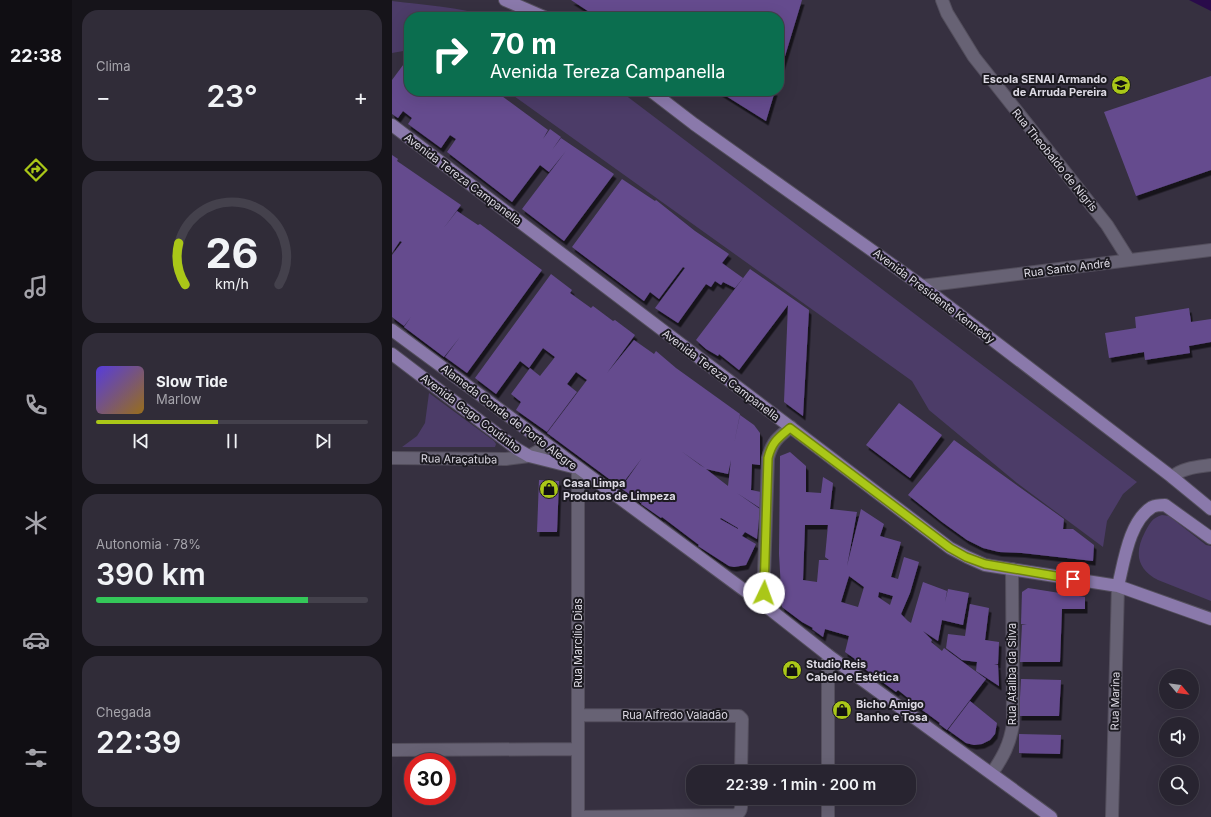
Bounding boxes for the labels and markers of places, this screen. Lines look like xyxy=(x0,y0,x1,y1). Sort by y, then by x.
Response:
place label: Escola SENAI Armando de Arruda Pereira xyxy=(983,72,1107,99)
school or university icon: Escola SENAI Armando de Arruda Pereira xyxy=(1110,74,1132,96)
place label: Casa Limpa Produtos de Limpeza xyxy=(563,476,676,503)
shop icon: Casa Limpa Produtos de Limpeza xyxy=(538,478,560,500)
pin xyxy=(1056,562,1090,596)
place label: Studio Reis Cabelo e Estética xyxy=(806,657,899,684)
shop icon: Studio Reis Cabelo e Estética xyxy=(781,659,803,681)
place label: Bicho Amigo Banho e Tosa xyxy=(856,697,928,724)
shop icon: Bicho Amigo Banho e Tosa xyxy=(831,699,853,721)

